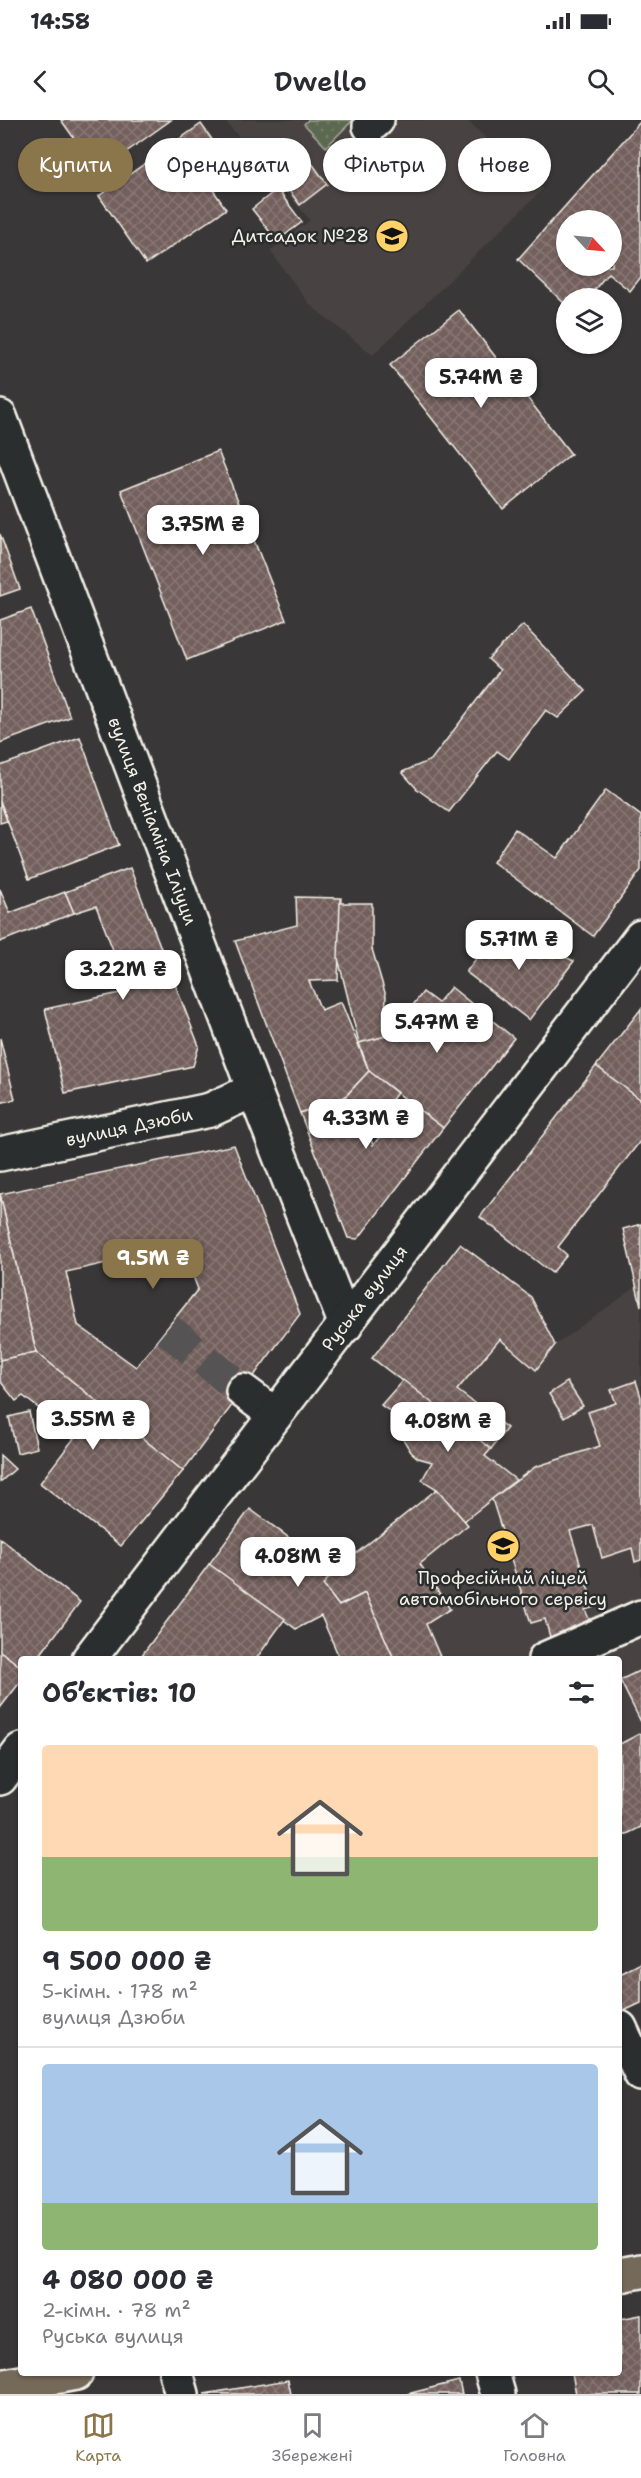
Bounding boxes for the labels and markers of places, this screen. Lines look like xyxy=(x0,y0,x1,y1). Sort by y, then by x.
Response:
school or university icon: Дитсадок №28 xyxy=(374,218,410,254)
place label: Дитсадок №28 xyxy=(232,224,369,248)
pin: 5.74M ₴ xyxy=(426,358,536,409)
pin: 3.75M ₴ xyxy=(148,505,258,556)
pin: 5.71M ₴ xyxy=(464,920,574,971)
pin: 3.22M ₴ xyxy=(68,950,178,1001)
pin: 5.47M ₴ xyxy=(382,1003,492,1054)
pin: 4.33M ₴ xyxy=(311,1099,421,1150)
pin: 9.5M ₴ xyxy=(104,1239,202,1290)
pin: 3.55M ₴ xyxy=(38,1400,148,1451)
pin: 4.08M ₴ xyxy=(393,1402,503,1453)
school or university icon: Професійний ліцей автомобільного сервісу xyxy=(485,1528,521,1564)
pin: 4.08M ₴ xyxy=(243,1537,353,1588)
place label: Професійний ліцей автомобільного сервісу xyxy=(399,1566,607,1611)

